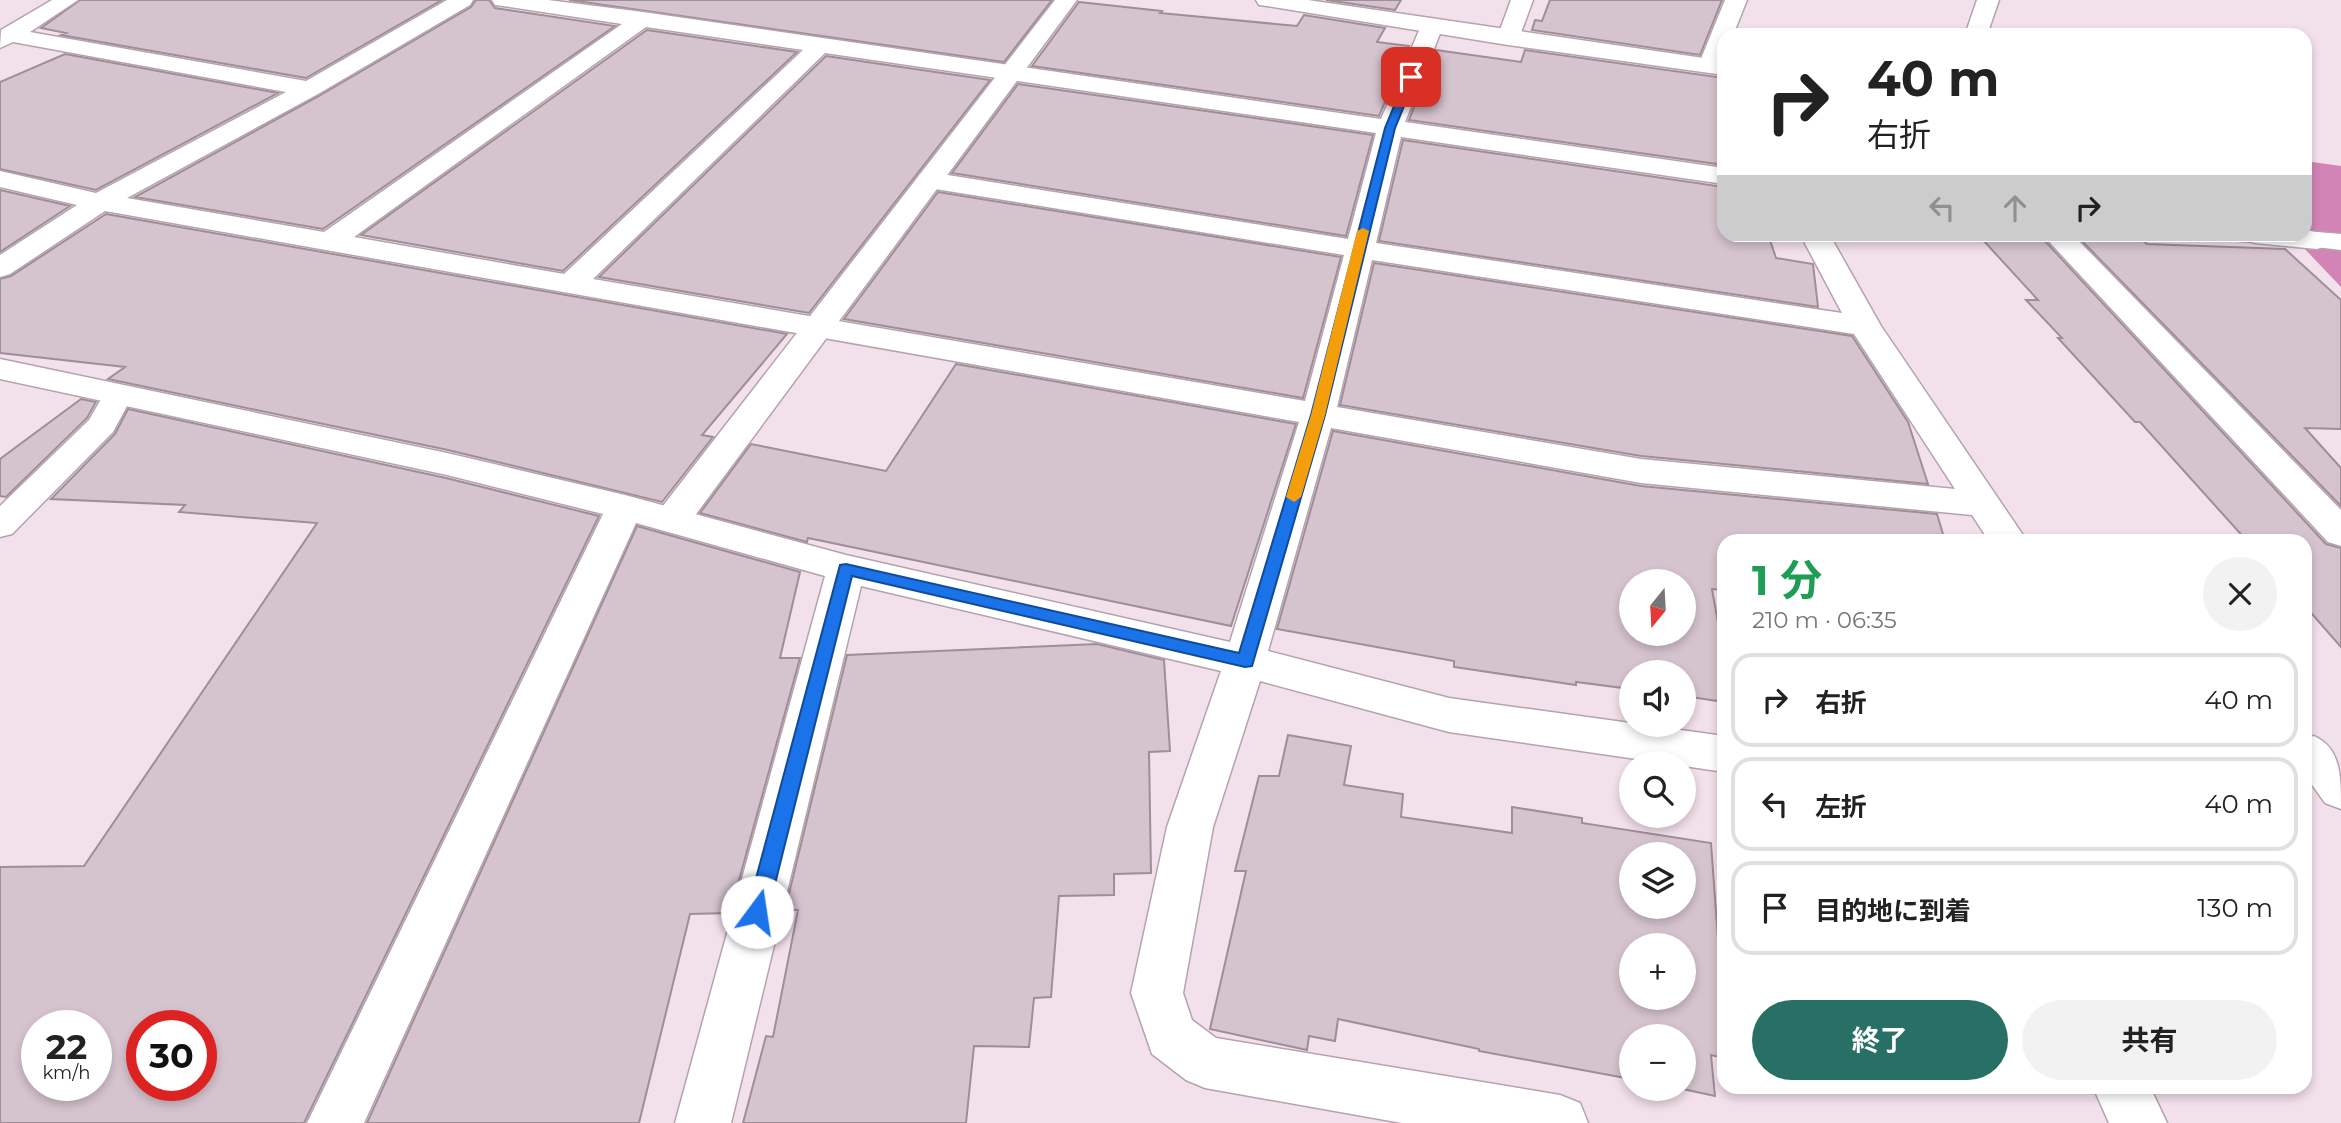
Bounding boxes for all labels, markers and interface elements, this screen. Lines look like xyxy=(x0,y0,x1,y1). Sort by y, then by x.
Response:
pin xyxy=(1381,47,1441,107)
text: 40 m xyxy=(1867,49,1999,108)
icon: right xyxy=(1752,56,1843,147)
icon: arrive xyxy=(1392,58,1430,96)
text: 右折 xyxy=(1867,115,1931,154)
icon: left xyxy=(1923,189,1961,227)
icon: ahead xyxy=(1996,189,2034,227)
icon: right xyxy=(2069,189,2107,227)
text: 1 分 xyxy=(1752,554,1822,606)
button: close xyxy=(2203,557,2277,631)
north arrow xyxy=(1619,569,1696,646)
map controls xyxy=(1619,569,1696,1101)
text: 210 m · 06:35 xyxy=(1752,606,1897,634)
button: sound xyxy=(1619,660,1696,737)
icon: right xyxy=(1756,681,1794,719)
text: 40 m xyxy=(2204,684,2273,716)
text: 右折 xyxy=(1815,687,1867,719)
button: search xyxy=(1619,751,1696,828)
icon: left xyxy=(1756,785,1794,823)
text: 40 m xyxy=(2204,788,2273,820)
text: 左折 xyxy=(1815,791,1867,823)
button: layers xyxy=(1619,842,1696,919)
position arrow xyxy=(720,875,794,949)
icon: arrive xyxy=(1756,889,1794,927)
text: 130 m xyxy=(2197,892,2273,924)
text: 目的地に到着 xyxy=(1815,895,1971,927)
button: + xyxy=(1619,933,1696,1010)
button: 終了 xyxy=(1752,1000,2008,1080)
button: 共有 xyxy=(2022,1000,2277,1080)
speed limit sign: 30 xyxy=(126,1010,217,1101)
button: − xyxy=(1619,1024,1696,1101)
text: 22 xyxy=(46,1025,87,1068)
text: km/h xyxy=(42,1062,91,1084)

